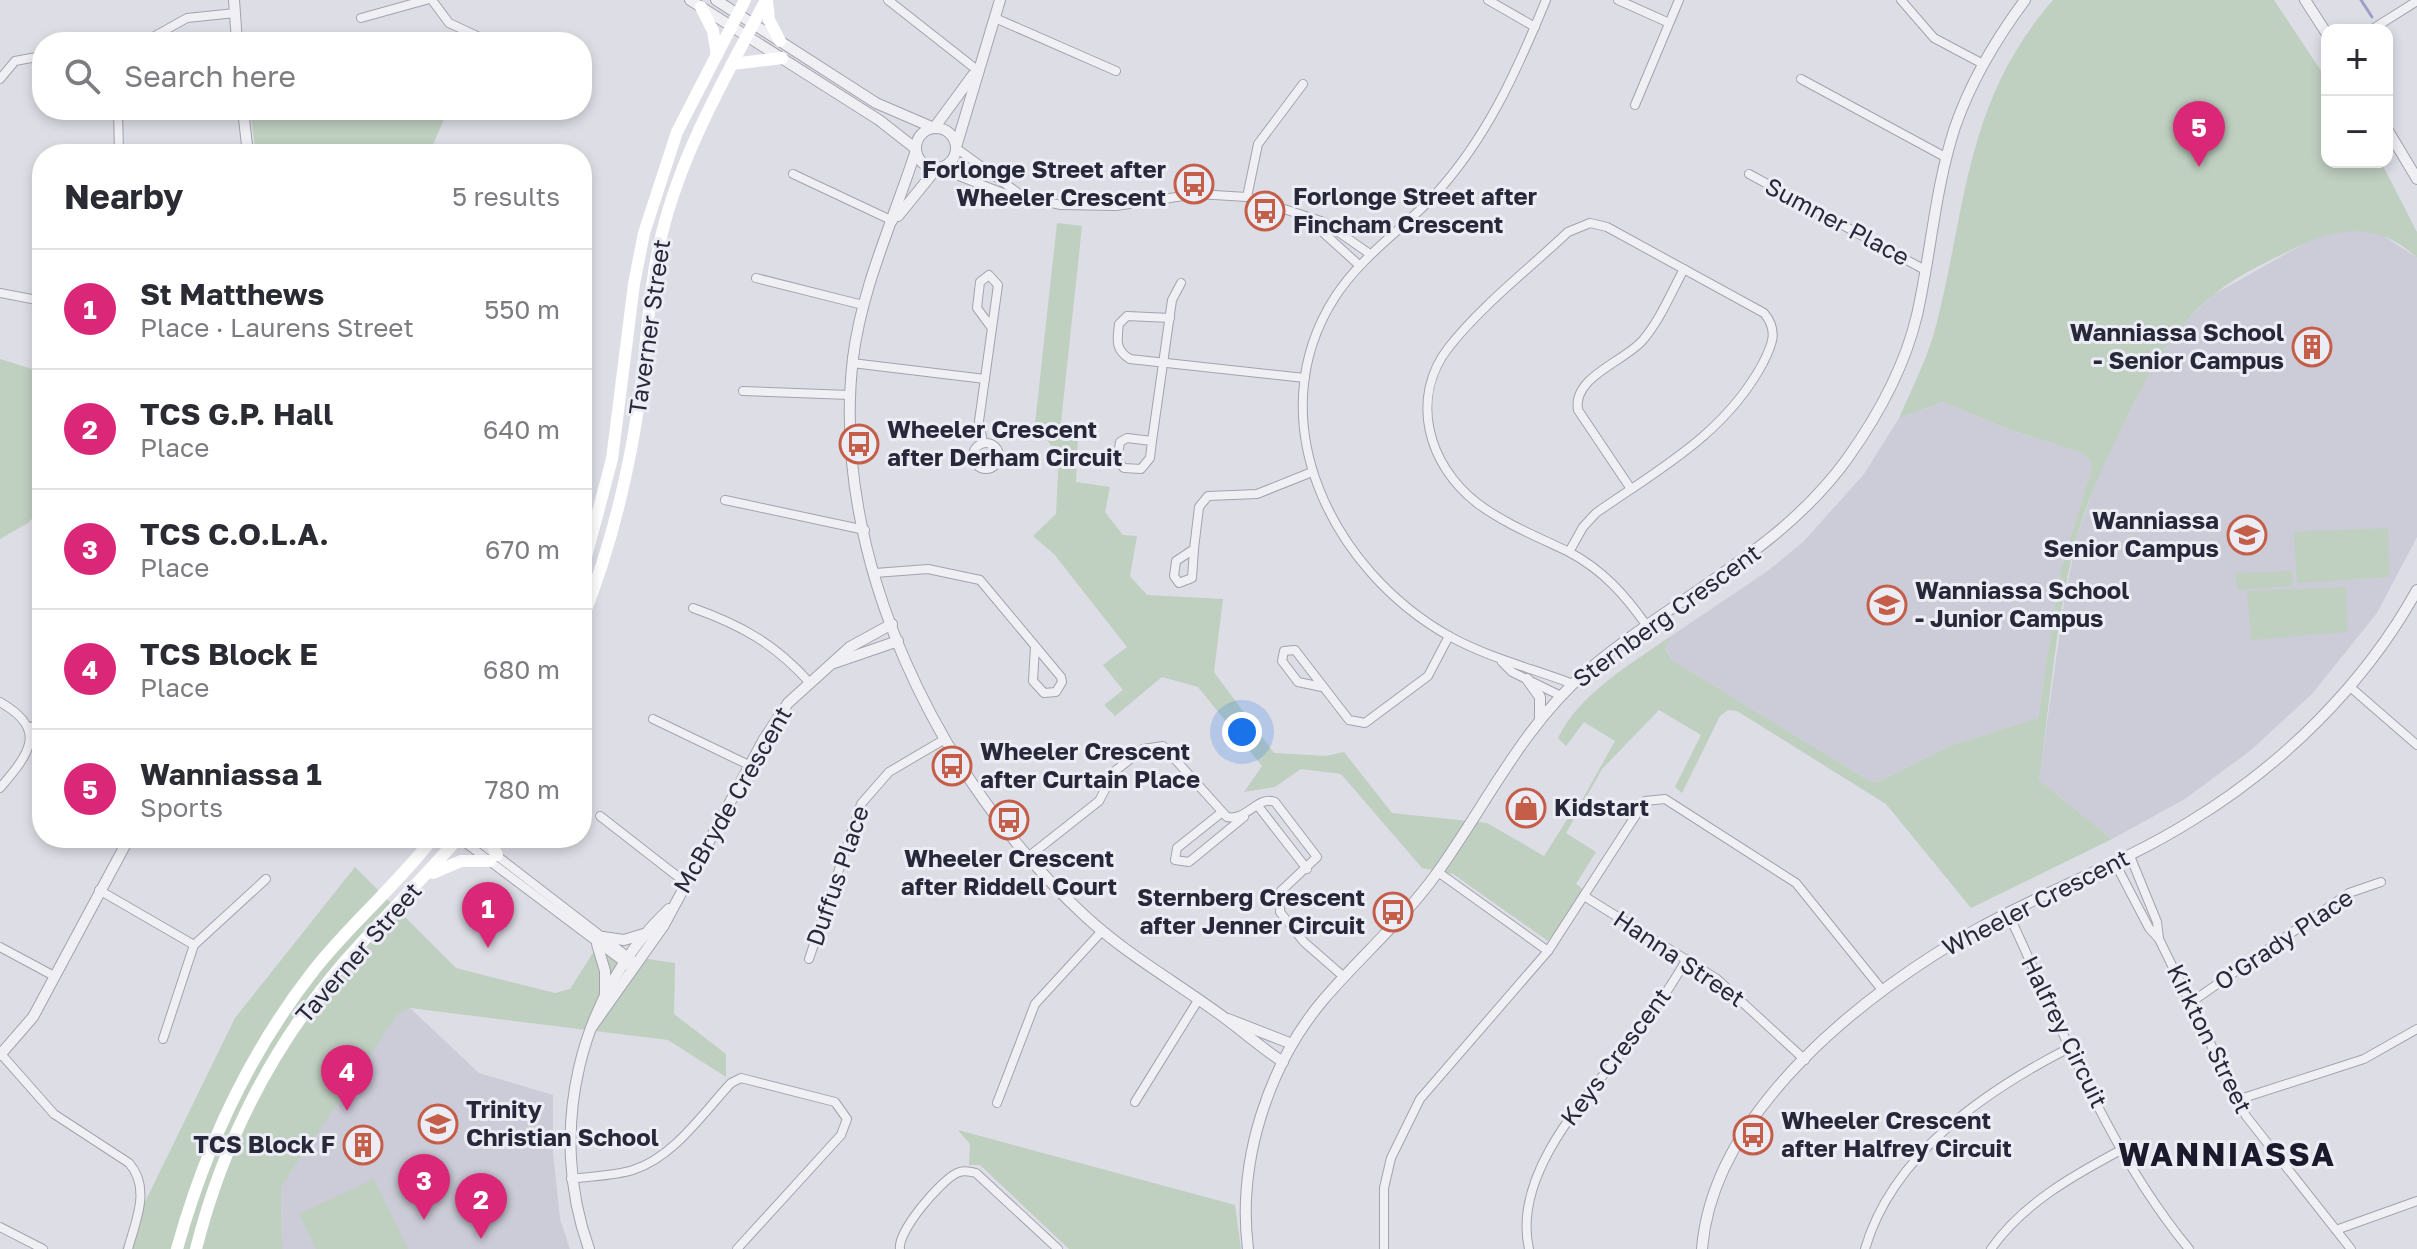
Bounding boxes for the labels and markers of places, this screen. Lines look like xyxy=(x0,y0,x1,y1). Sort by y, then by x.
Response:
pin: 5 xyxy=(2173,101,2225,167)
place label: Forlonge Street after Wheeler Crescent xyxy=(922,154,1166,211)
bus stop icon: Forlonge Street after Wheeler Crescent xyxy=(1173,163,1215,205)
place label: Forlonge Street after Fincham Crescent xyxy=(1293,181,1537,238)
bus stop icon: Forlonge Street after Fincham Crescent xyxy=(1244,190,1286,232)
place label: Wanniassa School - Senior Campus xyxy=(2070,317,2284,374)
building icon: Wanniassa School - Senior Campus xyxy=(2291,326,2333,368)
place label: Wheeler Crescent after Derham Circuit xyxy=(887,414,1122,471)
bus stop icon: Wheeler Crescent after Derham Circuit xyxy=(838,423,880,465)
place label: Wanniassa Senior Campus xyxy=(2043,505,2219,562)
school or university icon: Wanniassa Senior Campus xyxy=(2226,514,2268,556)
place label: Wanniassa School - Junior Campus xyxy=(1915,575,2129,632)
school or university icon: Wanniassa School - Junior Campus xyxy=(1866,584,1908,626)
place label: Wheeler Crescent after Curtain Place xyxy=(980,736,1200,793)
bus stop icon: Wheeler Crescent after Curtain Place xyxy=(931,745,973,787)
shop icon: Kidstart xyxy=(1505,787,1547,829)
place label: Kidstart xyxy=(1554,792,1649,821)
bus stop icon: Wheeler Crescent after Riddell Court xyxy=(988,799,1030,841)
place label: Wheeler Crescent after Riddell Court xyxy=(901,843,1117,900)
pin: 1 xyxy=(462,882,514,948)
place label: Sternberg Crescent after Jenner Circuit xyxy=(1137,882,1365,939)
bus stop icon: Sternberg Crescent after Jenner Circuit xyxy=(1372,891,1414,933)
pin: 4 xyxy=(321,1045,373,1111)
place label: Trinity Christian School xyxy=(466,1094,659,1151)
school or university icon: Trinity Christian School xyxy=(417,1103,459,1145)
place label: Wheeler Crescent after Halfrey Circuit xyxy=(1781,1105,2012,1162)
bus stop icon: Wheeler Crescent after Halfrey Circuit xyxy=(1732,1114,1774,1156)
building icon: TCS Block F xyxy=(342,1124,384,1166)
place label: TCS Block F xyxy=(193,1129,335,1158)
pin: 3 xyxy=(398,1154,450,1220)
pin: 2 xyxy=(455,1173,507,1239)

